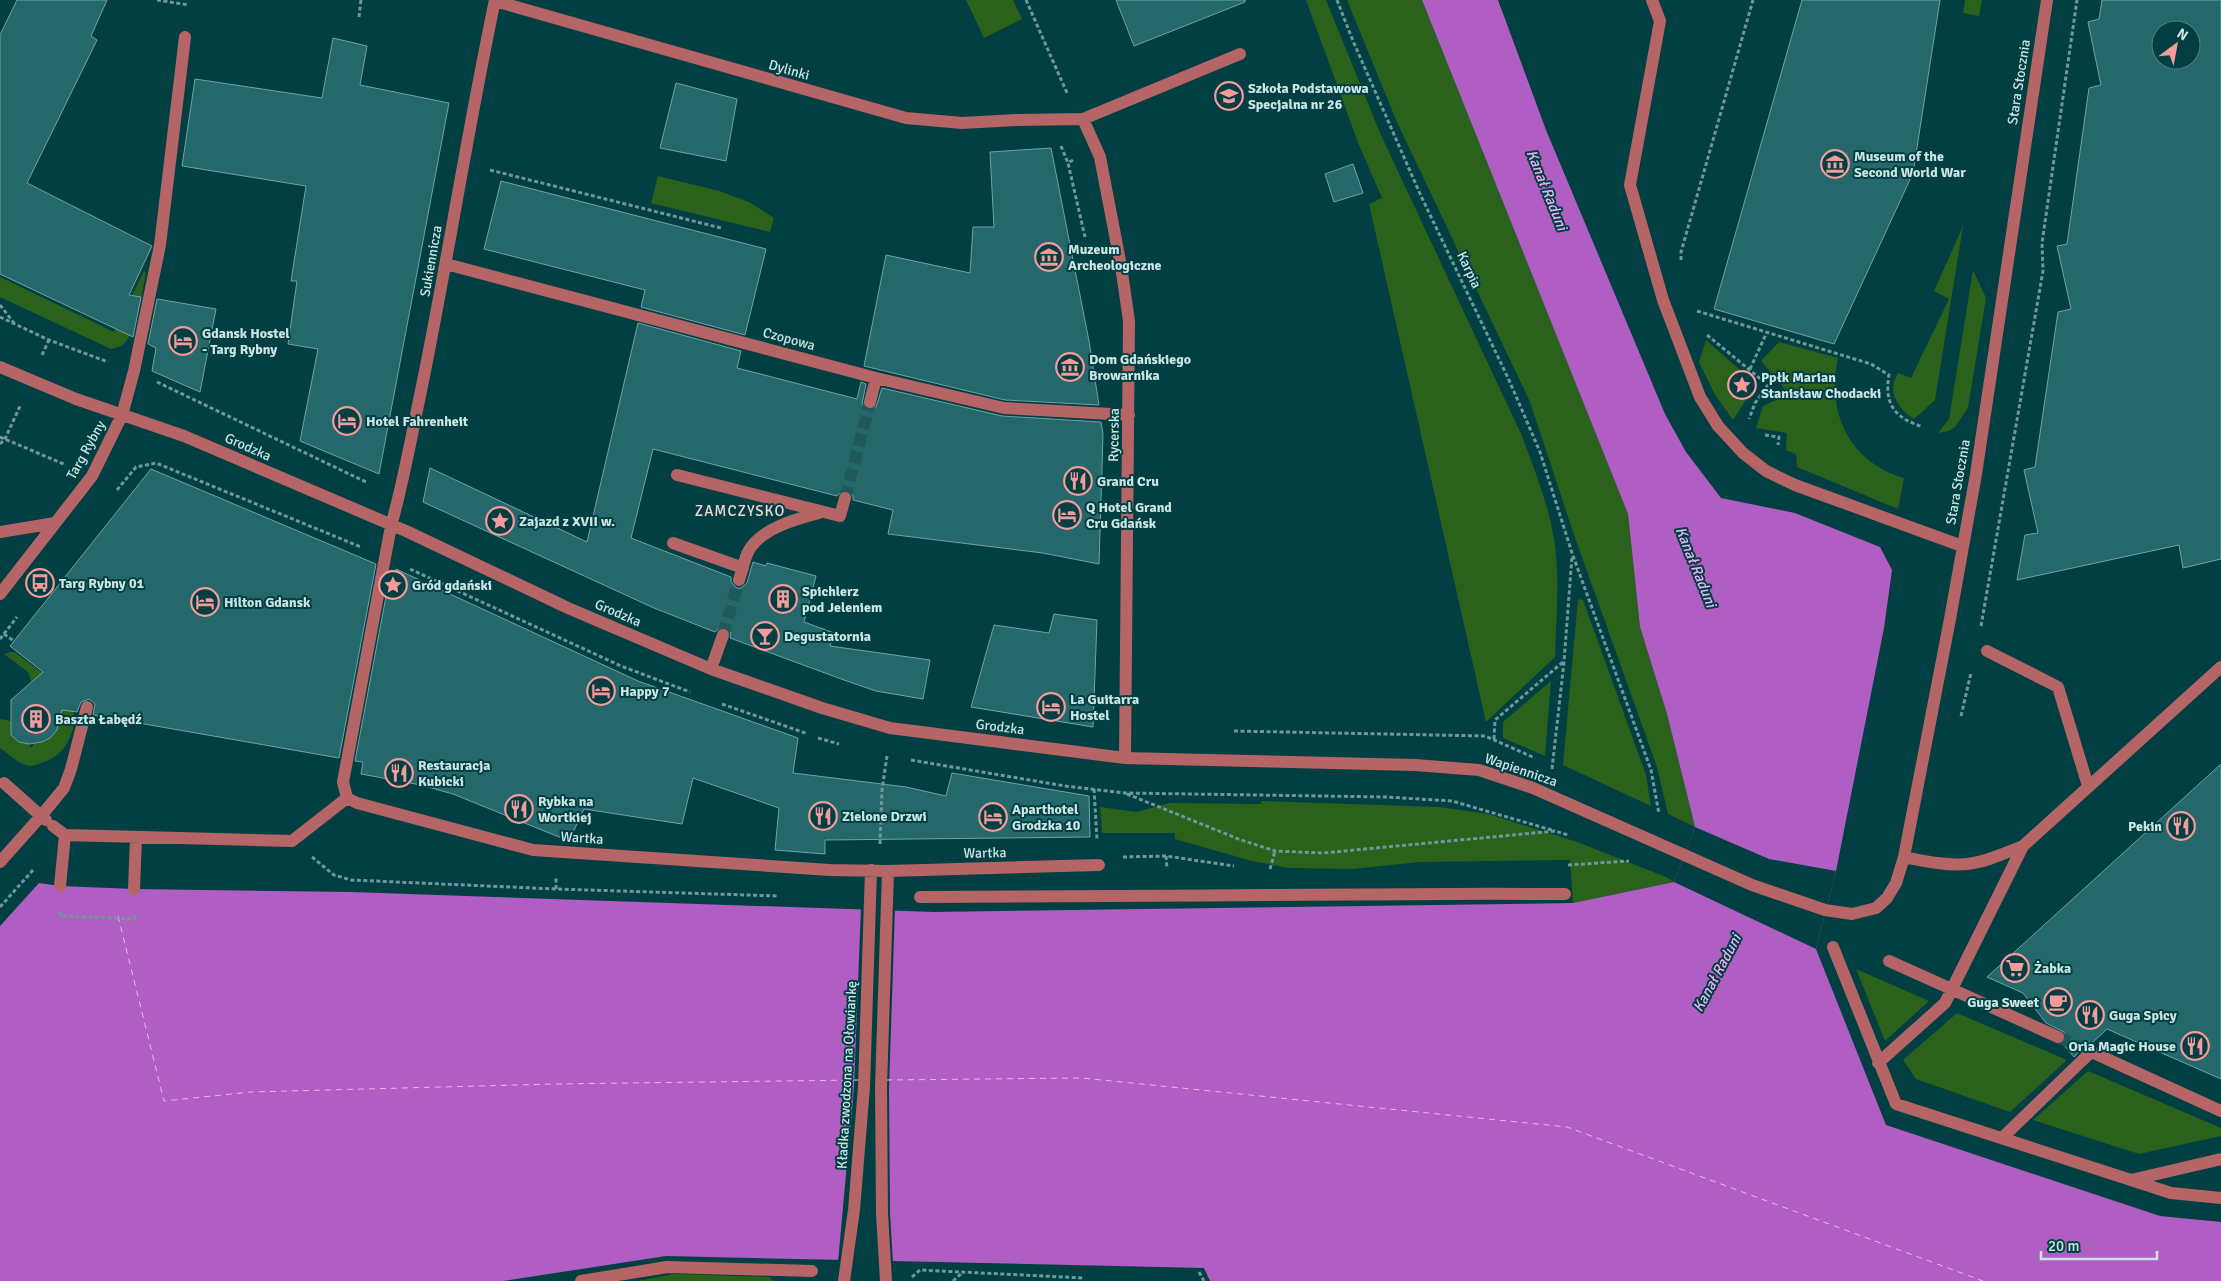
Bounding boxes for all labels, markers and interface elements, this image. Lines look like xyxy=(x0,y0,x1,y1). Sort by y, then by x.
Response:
north arrow xyxy=(2151,20,2201,70)
text: N xyxy=(2174,25,2191,44)
street label: Stara Stocznia xyxy=(2004,38,2034,126)
street label: Dylinki xyxy=(767,56,811,84)
place label: Szkoła Podstawowa Specjalna nr 26 xyxy=(1248,80,1369,113)
school or university icon: Szkoła Podstawowa Specjalna nr 26 xyxy=(1214,81,1244,111)
water label: Kanał Raduni xyxy=(1523,147,1572,235)
place label: Museum of the Second World War xyxy=(1854,148,1966,181)
museum icon: Museum of the Second World War xyxy=(1820,149,1850,179)
street label: Sukiennicza xyxy=(416,224,446,298)
place label: Muzeum Archeologiczne xyxy=(1068,241,1162,274)
museum icon: Muzeum Archeologiczne xyxy=(1034,242,1064,272)
street label: Karpia xyxy=(1453,249,1485,291)
street label: Czopowa xyxy=(761,324,817,354)
place label: Gdansk Hostel - Targ Rybny xyxy=(202,325,290,358)
hotel icon: Gdansk Hostel - Targ Rybny xyxy=(168,326,198,356)
place label: Dom Gdańskiego Browarnika xyxy=(1089,351,1191,384)
museum icon: Dom Gdańskiego Browarnika xyxy=(1055,352,1085,382)
place label: Ppłk Marian Stanisław Chodacki xyxy=(1761,369,1881,402)
place icon: Ppłk Marian Stanisław Chodacki xyxy=(1727,370,1757,400)
hotel icon: Hotel Fahrenheit xyxy=(332,406,362,436)
street label: Rycerska xyxy=(1105,408,1123,462)
place label: Hotel Fahrenheit xyxy=(366,413,469,430)
street label: Targ Rybny xyxy=(63,417,109,482)
street label: Grodzka xyxy=(222,429,274,465)
street label: Stara Stocznia xyxy=(1942,438,1974,526)
restaurant icon: Grand Cru xyxy=(1063,466,1093,496)
place label: Grand Cru xyxy=(1097,473,1159,490)
place label: Q Hotel Grand Cru Gdańsk xyxy=(1086,499,1172,532)
hotel icon: Q Hotel Grand Cru Gdańsk xyxy=(1052,500,1082,530)
district label: ZAMCZYSKO xyxy=(695,502,785,520)
place icon: Zajazd z XVII w. xyxy=(485,506,515,536)
place label: Zajazd z XVII w. xyxy=(519,513,615,530)
water label: Kanał Raduni xyxy=(1672,524,1721,612)
bus stop icon: Targ Rybny 01 xyxy=(25,568,55,598)
place icon: Gród gdański xyxy=(378,570,408,600)
place label: Targ Rybny 01 xyxy=(59,575,144,592)
place label: Gród gdański xyxy=(412,577,492,594)
place label: Spichlerz pod Jeleniem xyxy=(802,583,882,616)
building icon: Spichlerz pod Jeleniem xyxy=(768,584,798,614)
hotel icon: Hilton Gdansk xyxy=(190,587,220,617)
place label: Hilton Gdansk xyxy=(224,594,311,611)
street label: Grodzka xyxy=(592,596,644,630)
bar icon: Degustatornia xyxy=(750,621,780,651)
place label: Degustatornia xyxy=(784,628,871,645)
hotel icon: Happy 7 xyxy=(586,676,616,706)
place label: Happy 7 xyxy=(620,683,670,700)
place label: La Guitarra Hostel xyxy=(1070,691,1139,724)
hotel icon: La Guitarra Hostel xyxy=(1036,692,1066,722)
building icon: Baszta Łabędź xyxy=(21,704,51,734)
place label: Baszta Łabędź xyxy=(55,711,142,728)
street label: Grodzka xyxy=(975,716,1025,738)
street label: Wapiennicza xyxy=(1482,750,1560,790)
place label: Restauracja Kubicki xyxy=(418,757,490,790)
restaurant icon: Restauracja Kubicki xyxy=(384,758,414,788)
place label: Rybka na Wortkiej xyxy=(538,793,593,826)
restaurant icon: Rybka na Wortkiej xyxy=(504,794,534,824)
restaurant icon: Zielone Drzwi xyxy=(808,801,838,831)
place label: Aparthotel Grodzka 10 xyxy=(1012,801,1081,834)
hotel icon: Aparthotel Grodzka 10 xyxy=(978,802,1008,832)
place label: Zielone Drzwi xyxy=(842,808,927,825)
restaurant icon: Pekin xyxy=(2166,811,2196,841)
place label: Pekin xyxy=(2128,818,2162,835)
street label: Wartka xyxy=(560,828,604,848)
street label: Wartka xyxy=(963,844,1007,862)
water label: Kanał Raduni xyxy=(1689,929,1746,1015)
supermarket icon: Żabka xyxy=(2000,953,2030,983)
place label: Żabka xyxy=(2034,960,2071,977)
street label: Kładka zwodzona na Ołowiankę xyxy=(834,981,860,1169)
cafe icon: Guga Sweet xyxy=(2043,987,2073,1017)
place label: Guga Sweet xyxy=(1967,994,2040,1011)
restaurant icon: Guga Spicy xyxy=(2075,1000,2105,1030)
place label: Guga Spicy xyxy=(2109,1007,2177,1024)
restaurant icon: Oria Magic House xyxy=(2180,1031,2210,1061)
place label: Oria Magic House xyxy=(2068,1038,2176,1055)
scale bar xyxy=(2041,1228,2157,1260)
text: 20 m xyxy=(2048,1237,2079,1255)

